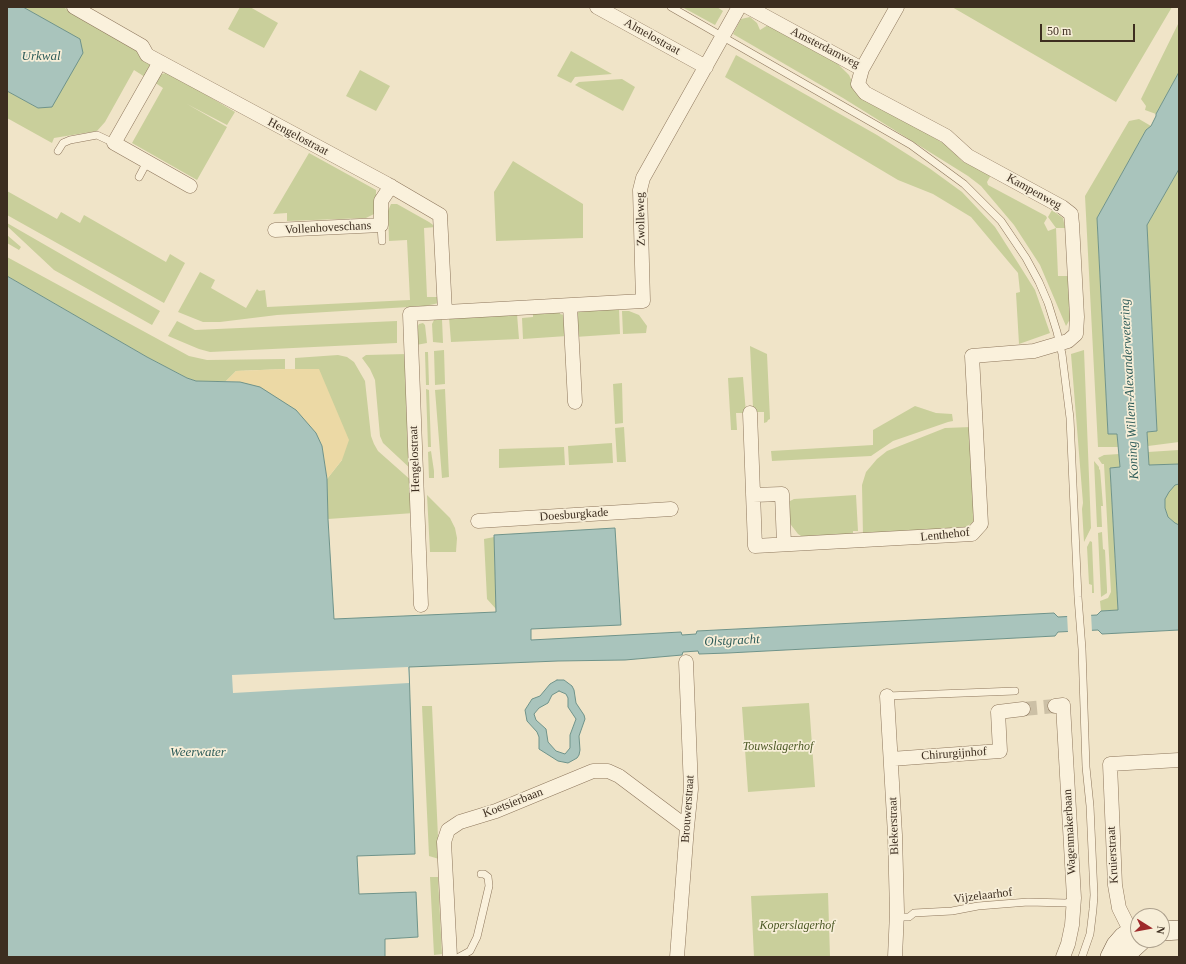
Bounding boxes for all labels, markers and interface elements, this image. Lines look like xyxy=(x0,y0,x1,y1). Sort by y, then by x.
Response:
street label: Almelostraat xyxy=(621,16,683,58)
scale bar xyxy=(1042,16,1137,42)
street label: Amsterdamweg xyxy=(788,24,862,72)
text: 50 m xyxy=(1047,24,1071,38)
water label: Urkwal xyxy=(22,49,60,65)
street label: Hengelostraat xyxy=(265,115,331,159)
street label: Kampenweg xyxy=(1004,171,1064,213)
street label: Zwolleweg xyxy=(633,192,649,246)
street label: Vollenhoveschans xyxy=(284,219,372,237)
water label: Koning Willem-Alexanderwetering xyxy=(1117,298,1143,480)
street label: Hengelostraat xyxy=(407,425,423,493)
street label: Doesburgkade xyxy=(539,505,609,525)
street label: Lenthehof xyxy=(920,525,970,545)
water label: Olstgracht xyxy=(704,632,760,650)
park label: Touwslagerhof xyxy=(743,740,813,754)
water label: Weerwater xyxy=(170,745,226,761)
street label: Chirurgijnhof xyxy=(921,745,987,763)
street label: Brouwerstraat xyxy=(678,775,698,843)
street label: Koetsierbaan xyxy=(481,785,545,821)
street label: Wagenmakerbaan xyxy=(1061,789,1079,875)
street label: Blekerstraat xyxy=(886,797,902,855)
street label: Kruierstraat xyxy=(1104,826,1122,884)
street label: Vijzelaarhof xyxy=(953,885,1013,907)
north arrow xyxy=(1130,908,1170,948)
park label: Koperslagerhof xyxy=(759,919,835,933)
text: N xyxy=(1154,925,1167,935)

